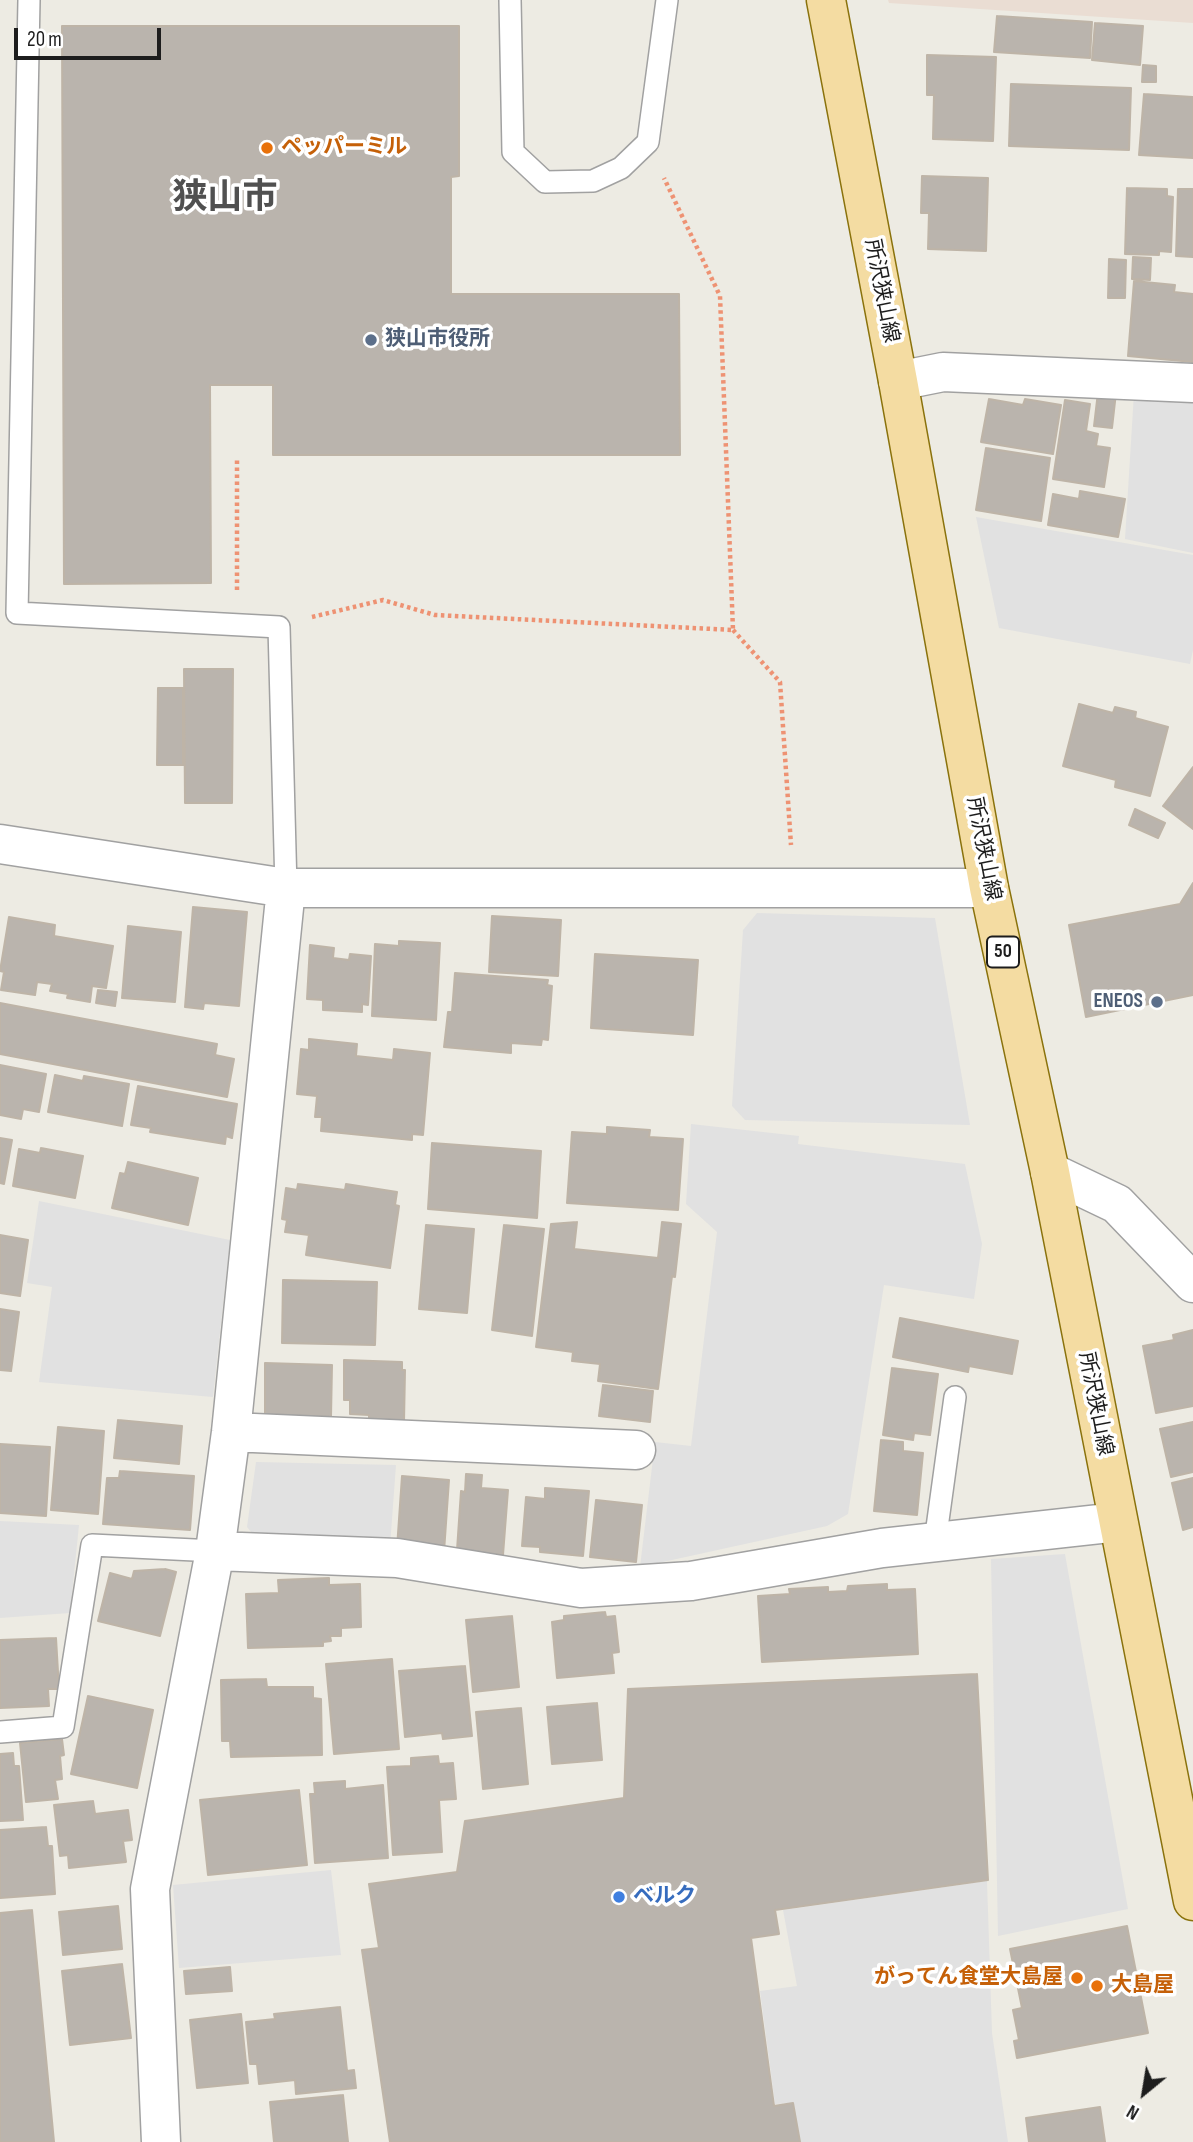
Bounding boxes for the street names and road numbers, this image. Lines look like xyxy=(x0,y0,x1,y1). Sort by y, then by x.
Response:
street label: 所沢狭山線 xyxy=(859,237,903,345)
street label: 所沢狭山線 xyxy=(961,795,1005,903)
road number: 50 xyxy=(987,936,1019,968)
street label: 所沢狭山線 xyxy=(1073,1350,1117,1458)

